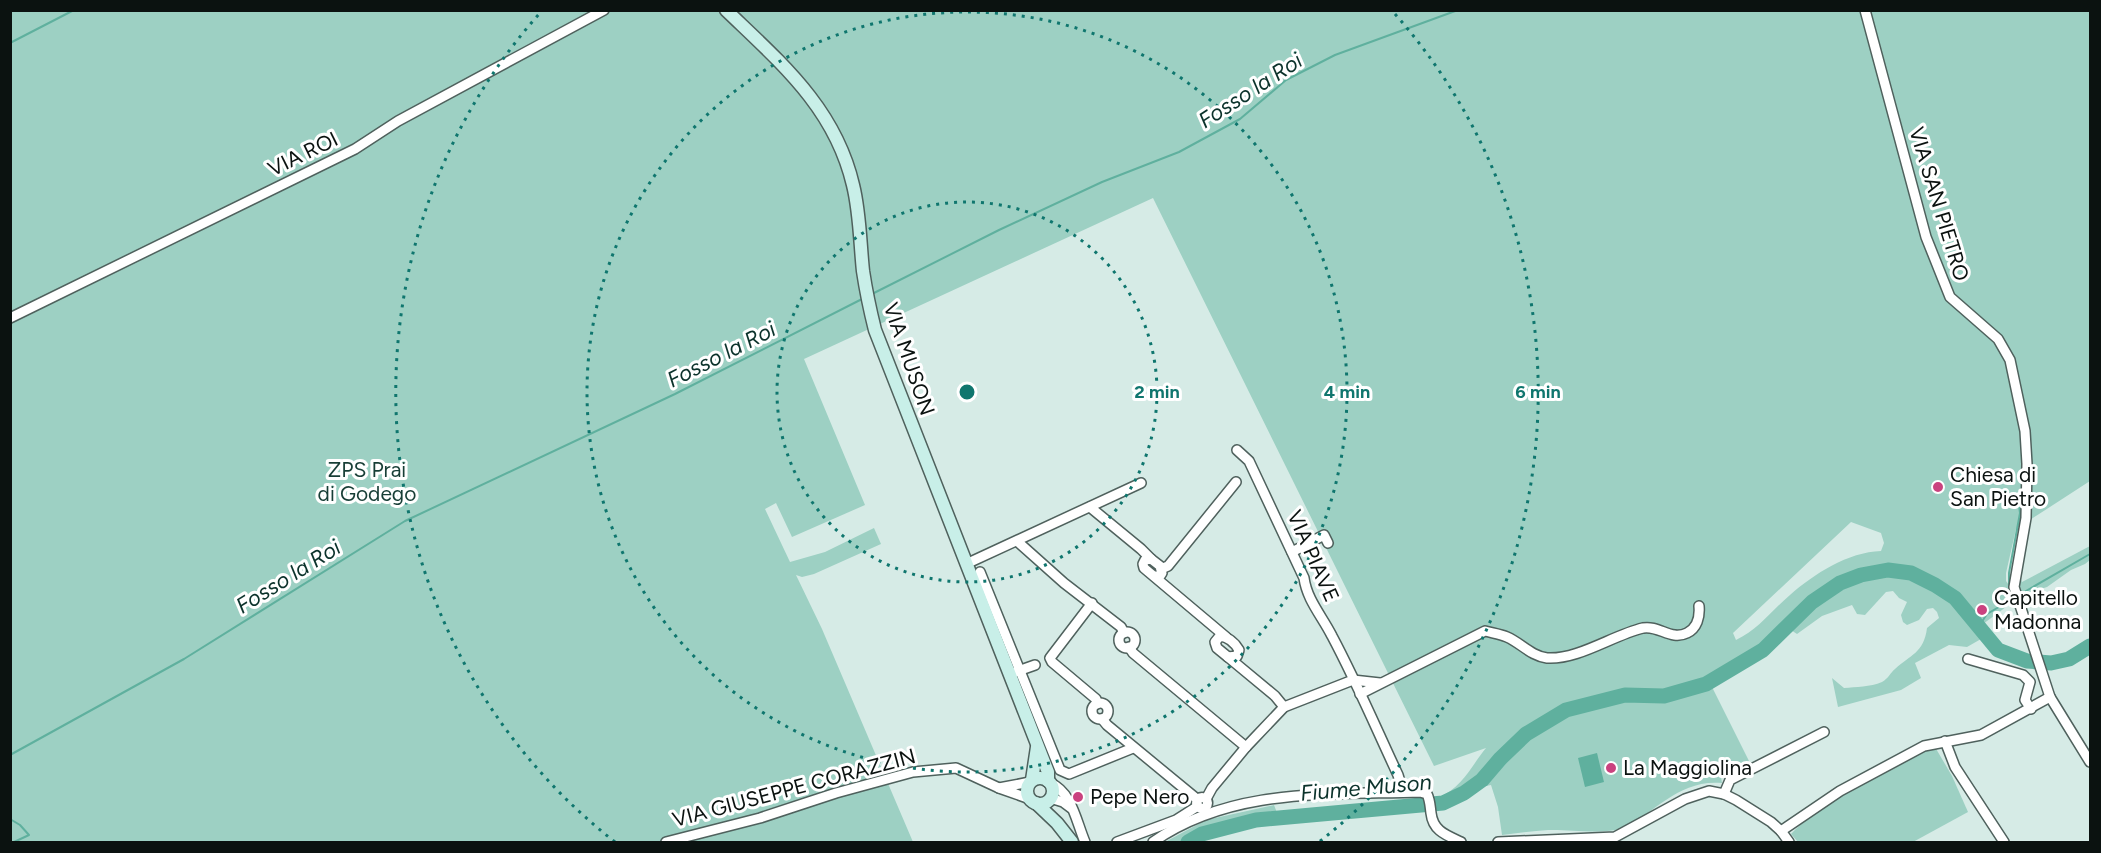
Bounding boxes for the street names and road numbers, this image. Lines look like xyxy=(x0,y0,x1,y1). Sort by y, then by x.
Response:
street label: VIA SAN PIETRO xyxy=(1904,124,1975,284)
street label: VIA ROI xyxy=(264,126,342,181)
street label: VIA MUSON xyxy=(878,299,940,419)
street label: VIA PIAVE xyxy=(1282,506,1345,606)
street label: VIA GIUSEPPE CORAZZIN xyxy=(670,743,918,832)

